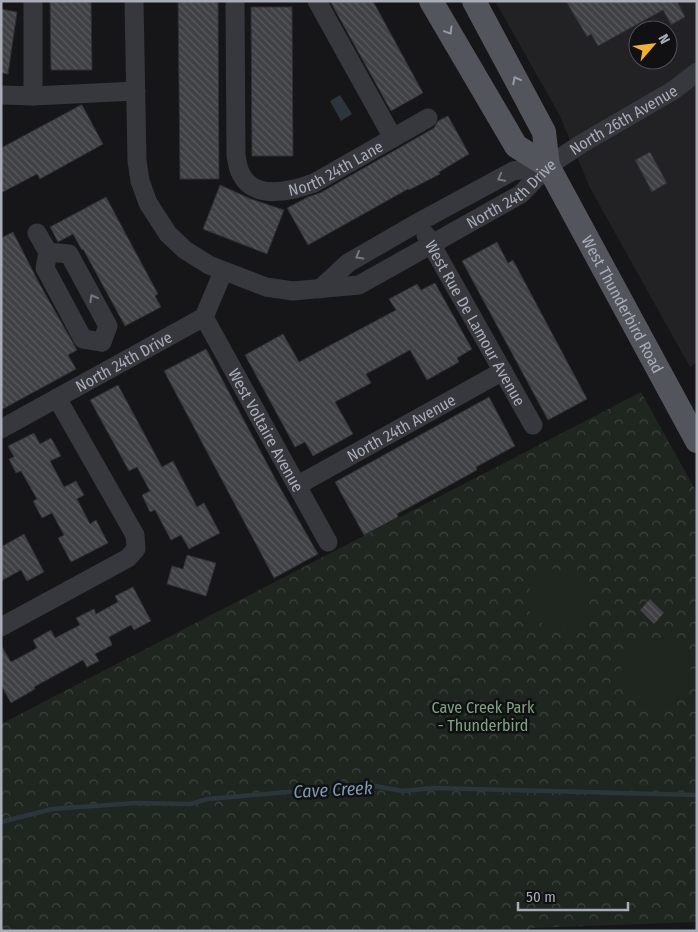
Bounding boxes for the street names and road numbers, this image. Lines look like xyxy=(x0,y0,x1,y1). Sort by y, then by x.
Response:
street label: North 26th Avenue xyxy=(566,81,681,159)
street label: North 24th Lane xyxy=(286,136,386,200)
street label: North 24th Drive xyxy=(463,154,559,232)
street label: West Thunderbird Road xyxy=(578,232,668,376)
street label: West Rue De Lamour Avenue xyxy=(421,237,530,409)
street label: North 24th Drive xyxy=(72,327,175,396)
street label: West Voltaire Avenue xyxy=(225,365,308,495)
street label: North 24th Avenue xyxy=(344,390,459,465)

